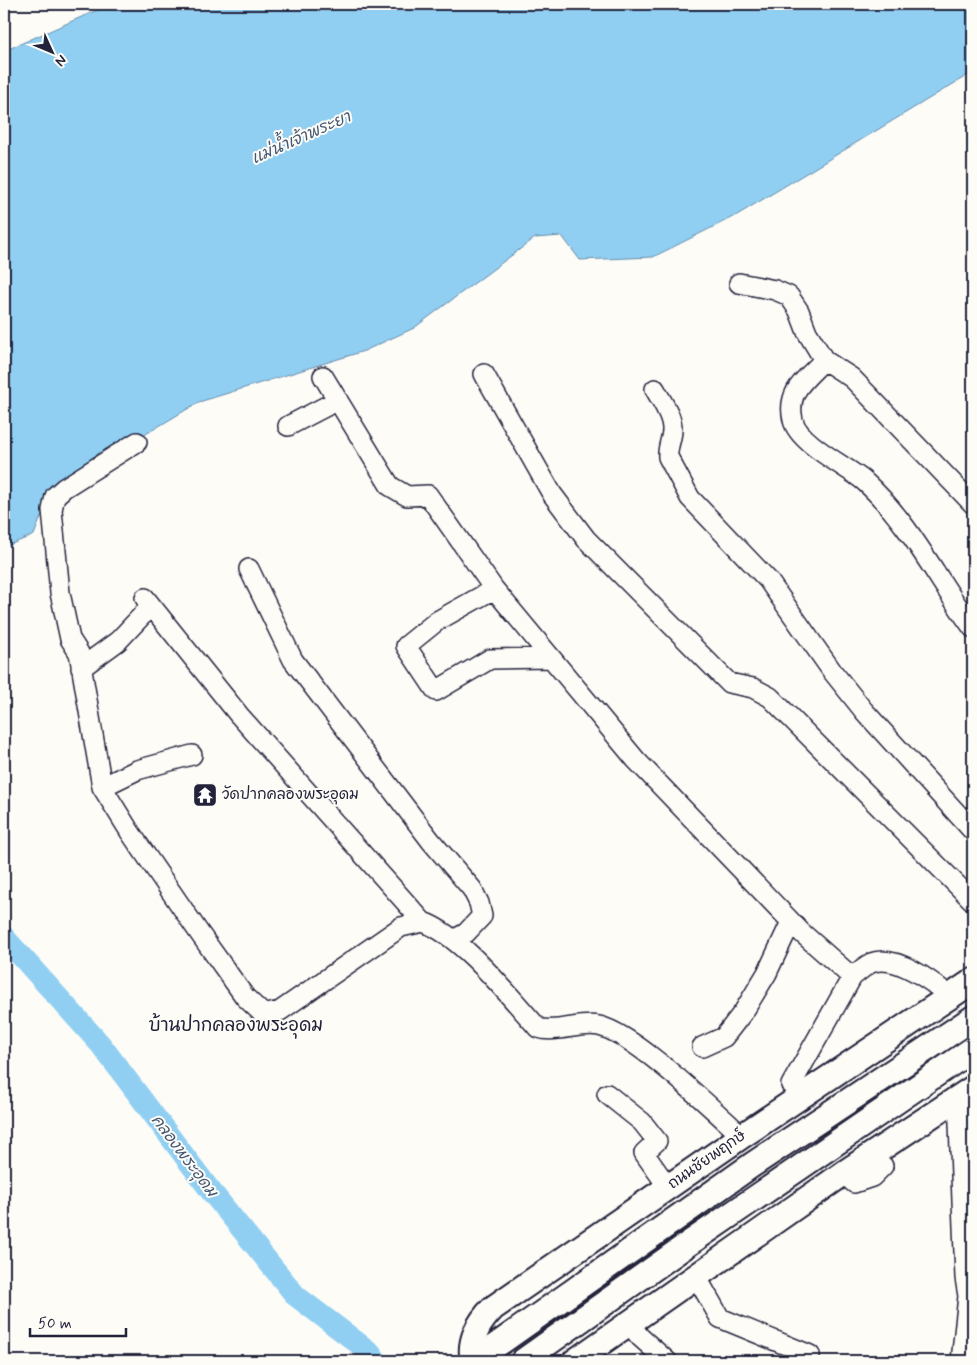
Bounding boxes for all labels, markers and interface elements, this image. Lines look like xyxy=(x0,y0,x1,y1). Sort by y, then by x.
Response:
north arrow xyxy=(28,28,78,78)
text: N xyxy=(51,51,70,70)
water label: แม่น้ำเจ้าพระยา xyxy=(246,102,355,169)
temple icon: วัดปากคลองพระอุดม xyxy=(192,782,218,808)
place label: วัดปากคลองพระอุดม xyxy=(222,785,359,805)
district label: บ้านปากคลองพระอุดม xyxy=(149,1013,323,1039)
water label: คลองพระอุดม xyxy=(145,1111,223,1203)
street label: ถนนชัยพฤกษ์ xyxy=(664,1125,750,1194)
scale bar xyxy=(30,1305,126,1337)
text: 50 m xyxy=(38,1314,72,1334)

